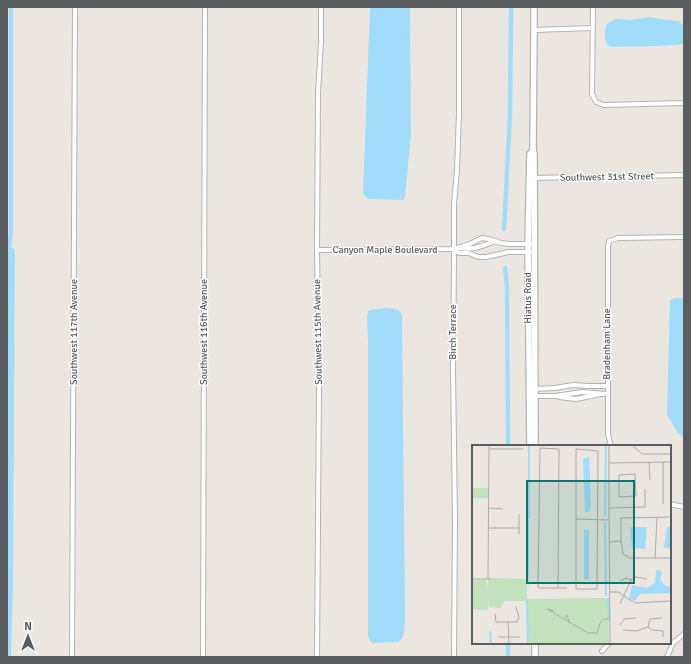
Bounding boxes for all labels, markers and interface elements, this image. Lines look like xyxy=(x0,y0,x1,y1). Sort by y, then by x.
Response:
street label: Southwest 31st Street xyxy=(560,170,655,184)
street label: Canyon Maple Boulevard xyxy=(332,244,438,256)
street label: Hiatus Road xyxy=(522,272,534,324)
street label: Southwest 117th Avenue xyxy=(68,279,80,385)
street label: Southwest 116th Avenue xyxy=(198,279,210,385)
street label: Southwest 115th Avenue xyxy=(311,279,325,385)
street label: Birch Terrace xyxy=(447,304,459,360)
street label: Bradenham Lane xyxy=(601,308,613,380)
inset map xyxy=(472,445,671,644)
north arrow xyxy=(8,616,48,656)
text: N xyxy=(24,620,32,633)

